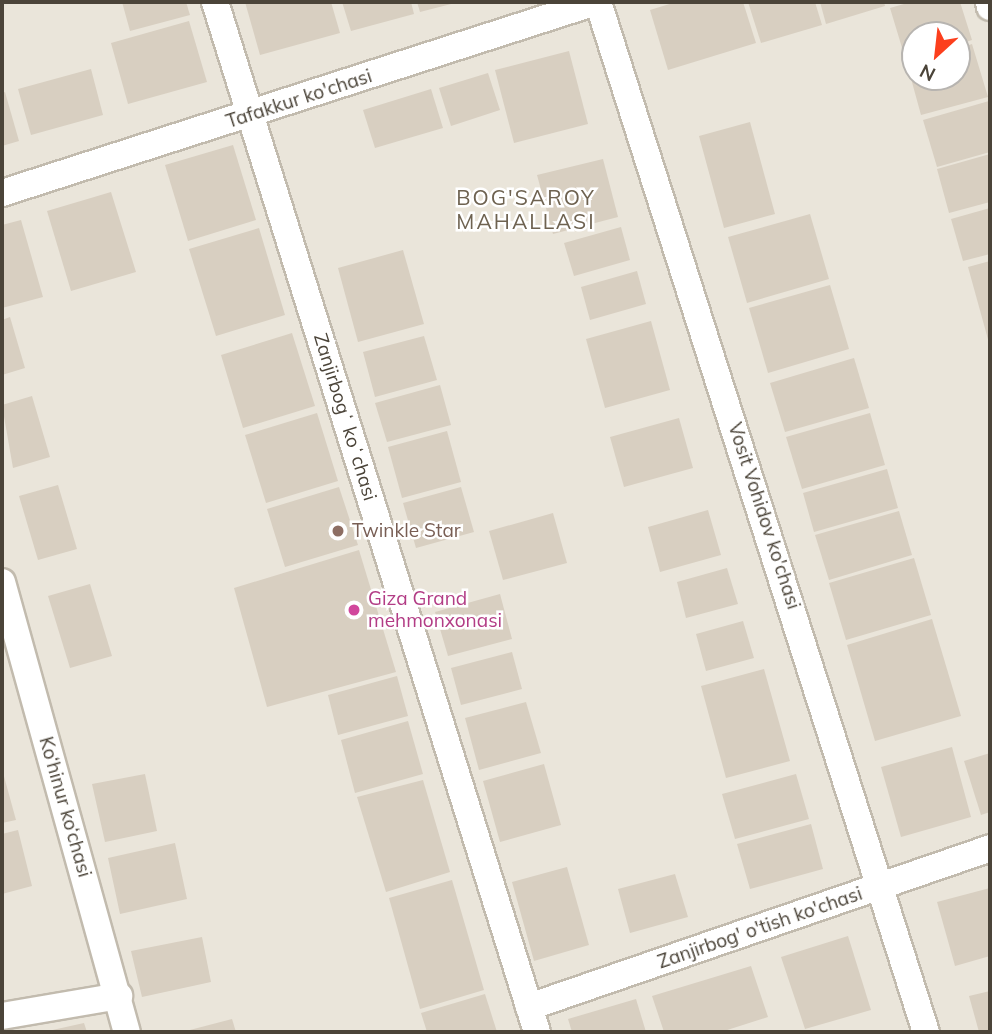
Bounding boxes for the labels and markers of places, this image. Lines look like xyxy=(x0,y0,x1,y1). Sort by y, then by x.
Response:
place label: Twinkle Star xyxy=(352,520,461,542)
marker: Twinkle Star xyxy=(330,523,346,539)
place label: Giza Grand mehmonxonasi xyxy=(368,588,502,632)
marker: Giza Grand mehmonxonasi xyxy=(346,602,362,618)

